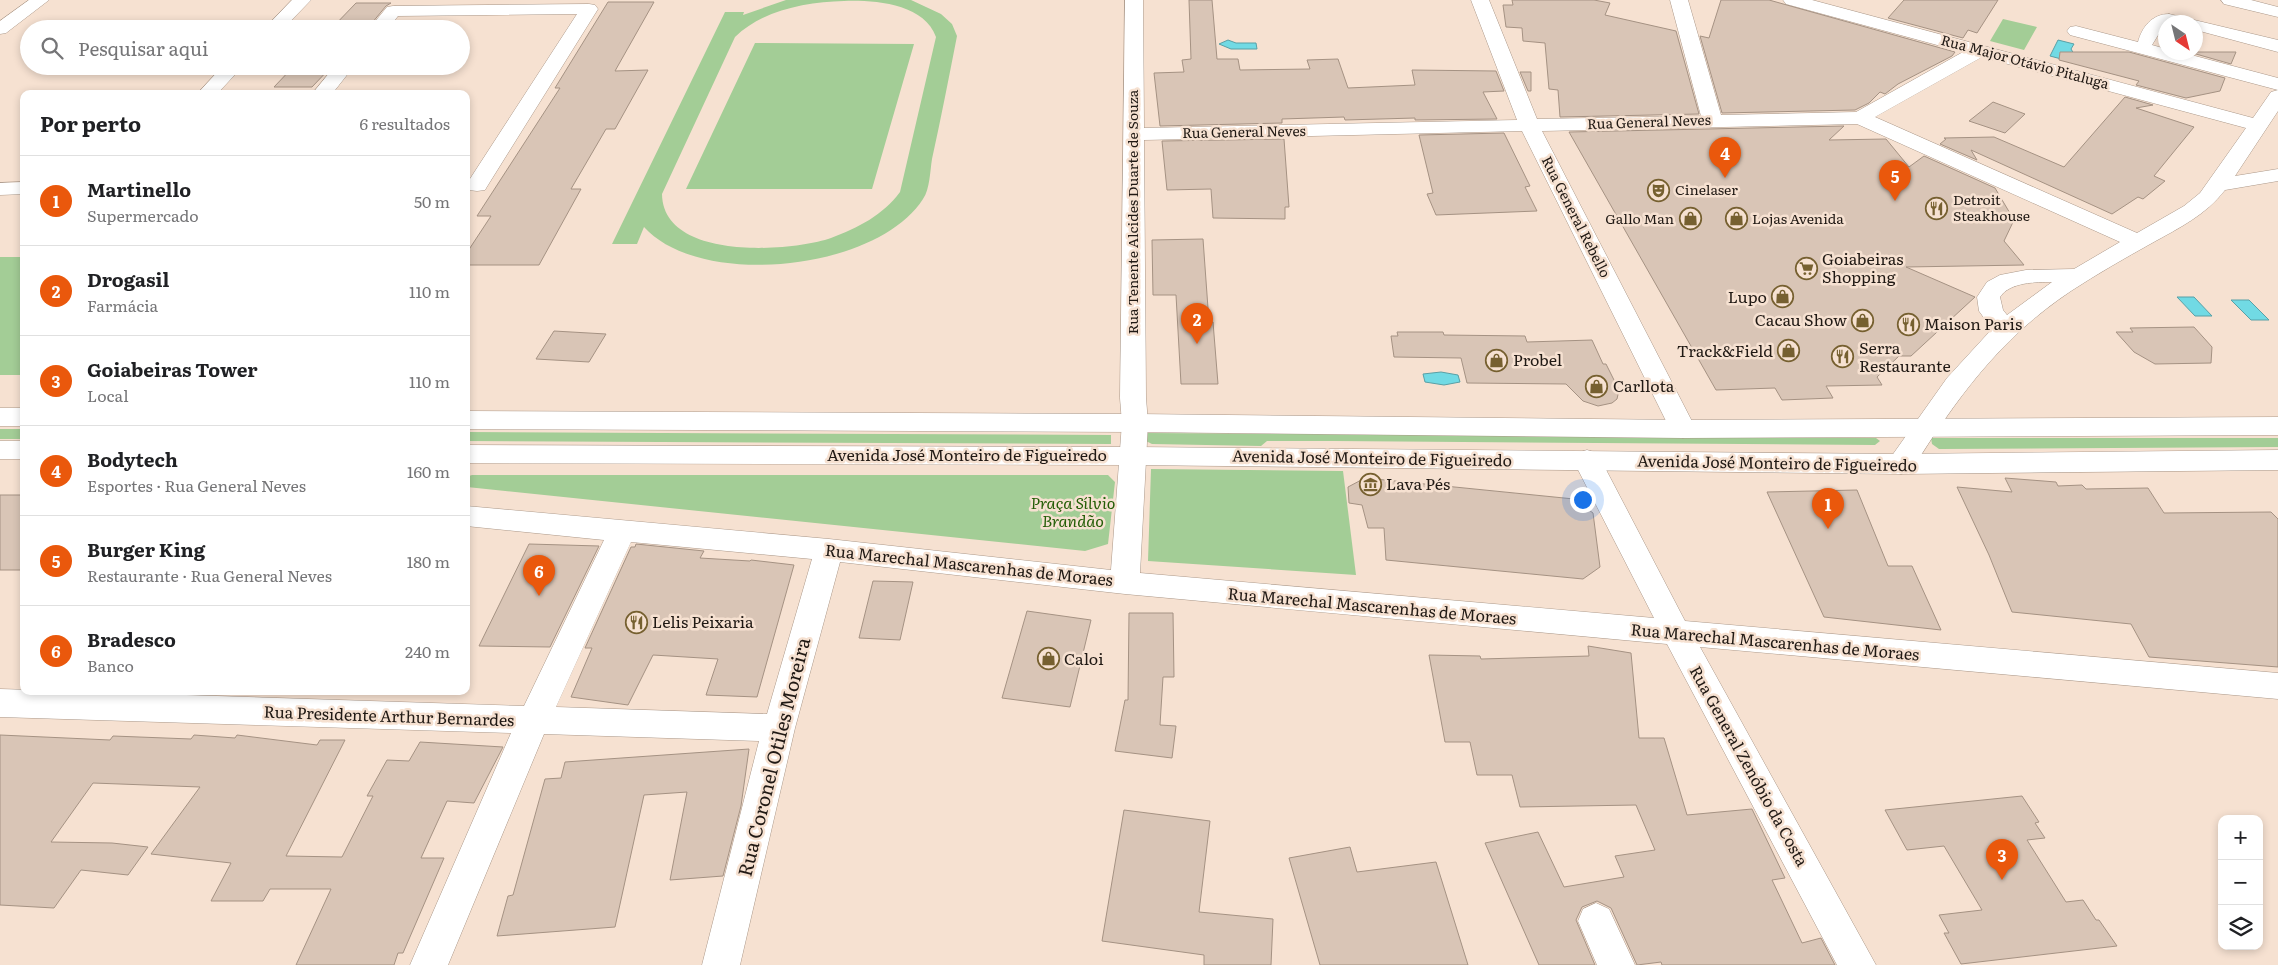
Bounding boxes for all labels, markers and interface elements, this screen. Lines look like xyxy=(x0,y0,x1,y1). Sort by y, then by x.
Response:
north arrow xyxy=(2158,15,2203,60)
search box xyxy=(20,20,470,75)
street label: Rua Major Otávio Pitaluga xyxy=(1939,29,2112,93)
icon: search xyxy=(38,34,66,62)
text: Pesquisar aqui xyxy=(78,34,208,62)
street label: Rua Tenente Alcides Duarte de Souza xyxy=(1122,89,1142,334)
text: Por perto xyxy=(40,107,141,138)
street label: Rua General Neves xyxy=(1587,109,1711,133)
text: 6 resultados xyxy=(359,111,450,135)
street label: Rua General Neves xyxy=(1182,120,1306,142)
pin: 4 xyxy=(1709,137,1741,178)
street label: Rua General Rebello xyxy=(1538,152,1616,281)
pin: 5 xyxy=(1879,160,1911,201)
text: Martinello xyxy=(87,175,191,203)
theatre icon: Cinelaser xyxy=(1647,178,1671,202)
place label: Cinelaser xyxy=(1675,179,1738,199)
text: 1 xyxy=(53,189,59,213)
text: 50 m xyxy=(414,189,450,213)
place label: Detroit Steakhouse xyxy=(1953,189,2030,225)
restaurant icon: Detroit Steakhouse xyxy=(1925,196,1949,220)
text: Supermercado xyxy=(87,203,199,227)
shop icon: Gallo Man xyxy=(1678,207,1702,231)
shop icon: Lojas Avenida xyxy=(1724,207,1748,231)
place label: Gallo Man xyxy=(1605,208,1674,228)
place label: Lojas Avenida xyxy=(1752,208,1844,228)
place label: Goiabeiras Shopping xyxy=(1822,246,1903,288)
supermarket icon: Goiabeiras Shopping xyxy=(1794,256,1818,280)
text: Drogasil xyxy=(87,265,169,293)
text: 2 xyxy=(52,279,60,303)
text: 110 m xyxy=(409,279,450,303)
place label: Lupo xyxy=(1728,284,1767,308)
shop icon: Lupo xyxy=(1771,285,1795,309)
text: Farmácia xyxy=(87,293,158,317)
pin: 2 xyxy=(1181,303,1213,344)
place label: Cacau Show xyxy=(1755,307,1847,331)
shop icon: Cacau Show xyxy=(1851,308,1875,332)
place label: Maison Paris xyxy=(1924,311,2022,335)
restaurant icon: Maison Paris xyxy=(1896,312,1920,336)
place label: Serra Restaurante xyxy=(1859,335,1951,377)
place label: Track&Field xyxy=(1677,338,1773,362)
shop icon: Track&Field xyxy=(1777,339,1801,363)
restaurant icon: Serra Restaurante xyxy=(1831,345,1855,369)
place label: Probel xyxy=(1513,347,1562,371)
shop icon: Probel xyxy=(1485,348,1509,372)
text: Goiabeiras Tower xyxy=(87,355,258,383)
text: 3 xyxy=(52,369,60,393)
text: 110 m xyxy=(409,369,450,393)
place label: Carllota xyxy=(1613,373,1675,397)
shop icon: Carllota xyxy=(1585,374,1609,398)
text: Local xyxy=(87,383,129,407)
street label: Avenida José Monteiro de Figueiredo xyxy=(827,442,1107,466)
street label: Avenida José Monteiro de Figueiredo xyxy=(1232,443,1512,471)
text: Bodytech xyxy=(87,445,178,473)
street label: Avenida José Monteiro de Figueiredo xyxy=(1637,448,1917,476)
text: 4 xyxy=(51,459,61,483)
text: 160 m xyxy=(407,459,450,483)
place label: Lava Pés xyxy=(1386,471,1450,495)
museum icon: Lava Pés xyxy=(1358,472,1382,496)
text: Esportes · Rua General Neves xyxy=(87,473,306,497)
your location xyxy=(1570,487,1596,513)
pin: 1 xyxy=(1812,488,1844,529)
park label: Praça Sílvio Brandão xyxy=(1031,490,1115,532)
text: Burger King xyxy=(87,535,205,563)
street label: Rua Marechal Mascarenhas de Moraes xyxy=(824,537,1114,591)
text: 5 xyxy=(52,549,60,573)
text: 180 m xyxy=(407,549,450,573)
pin: 6 xyxy=(523,555,555,596)
text: Restaurante · Rua General Neves xyxy=(87,563,332,587)
street label: Rua Marechal Mascarenhas de Moraes xyxy=(1227,580,1517,630)
place label: Lelis Peixaria xyxy=(652,609,754,633)
restaurant icon: Lelis Peixaria xyxy=(624,610,648,634)
street label: Rua Marechal Mascarenhas de Moraes xyxy=(1630,616,1920,666)
text: Bradesco xyxy=(87,625,176,653)
street label: Rua Coronel Otiles Moreira xyxy=(730,633,817,879)
text: 6 xyxy=(51,639,61,663)
text: 240 m xyxy=(405,639,450,663)
place label: Caloi xyxy=(1064,646,1104,670)
shop icon: Caloi xyxy=(1036,647,1060,671)
text: Banco xyxy=(87,653,134,677)
street label: Rua General Zenóbio da Costa xyxy=(1685,661,1815,870)
street label: Rua Presidente Arthur Bernardes xyxy=(263,699,515,731)
map controls xyxy=(2218,815,2263,950)
button: + xyxy=(2218,815,2263,860)
pin: 3 xyxy=(1986,839,2018,880)
button: − xyxy=(2218,860,2263,905)
button: layers xyxy=(2218,905,2263,950)

